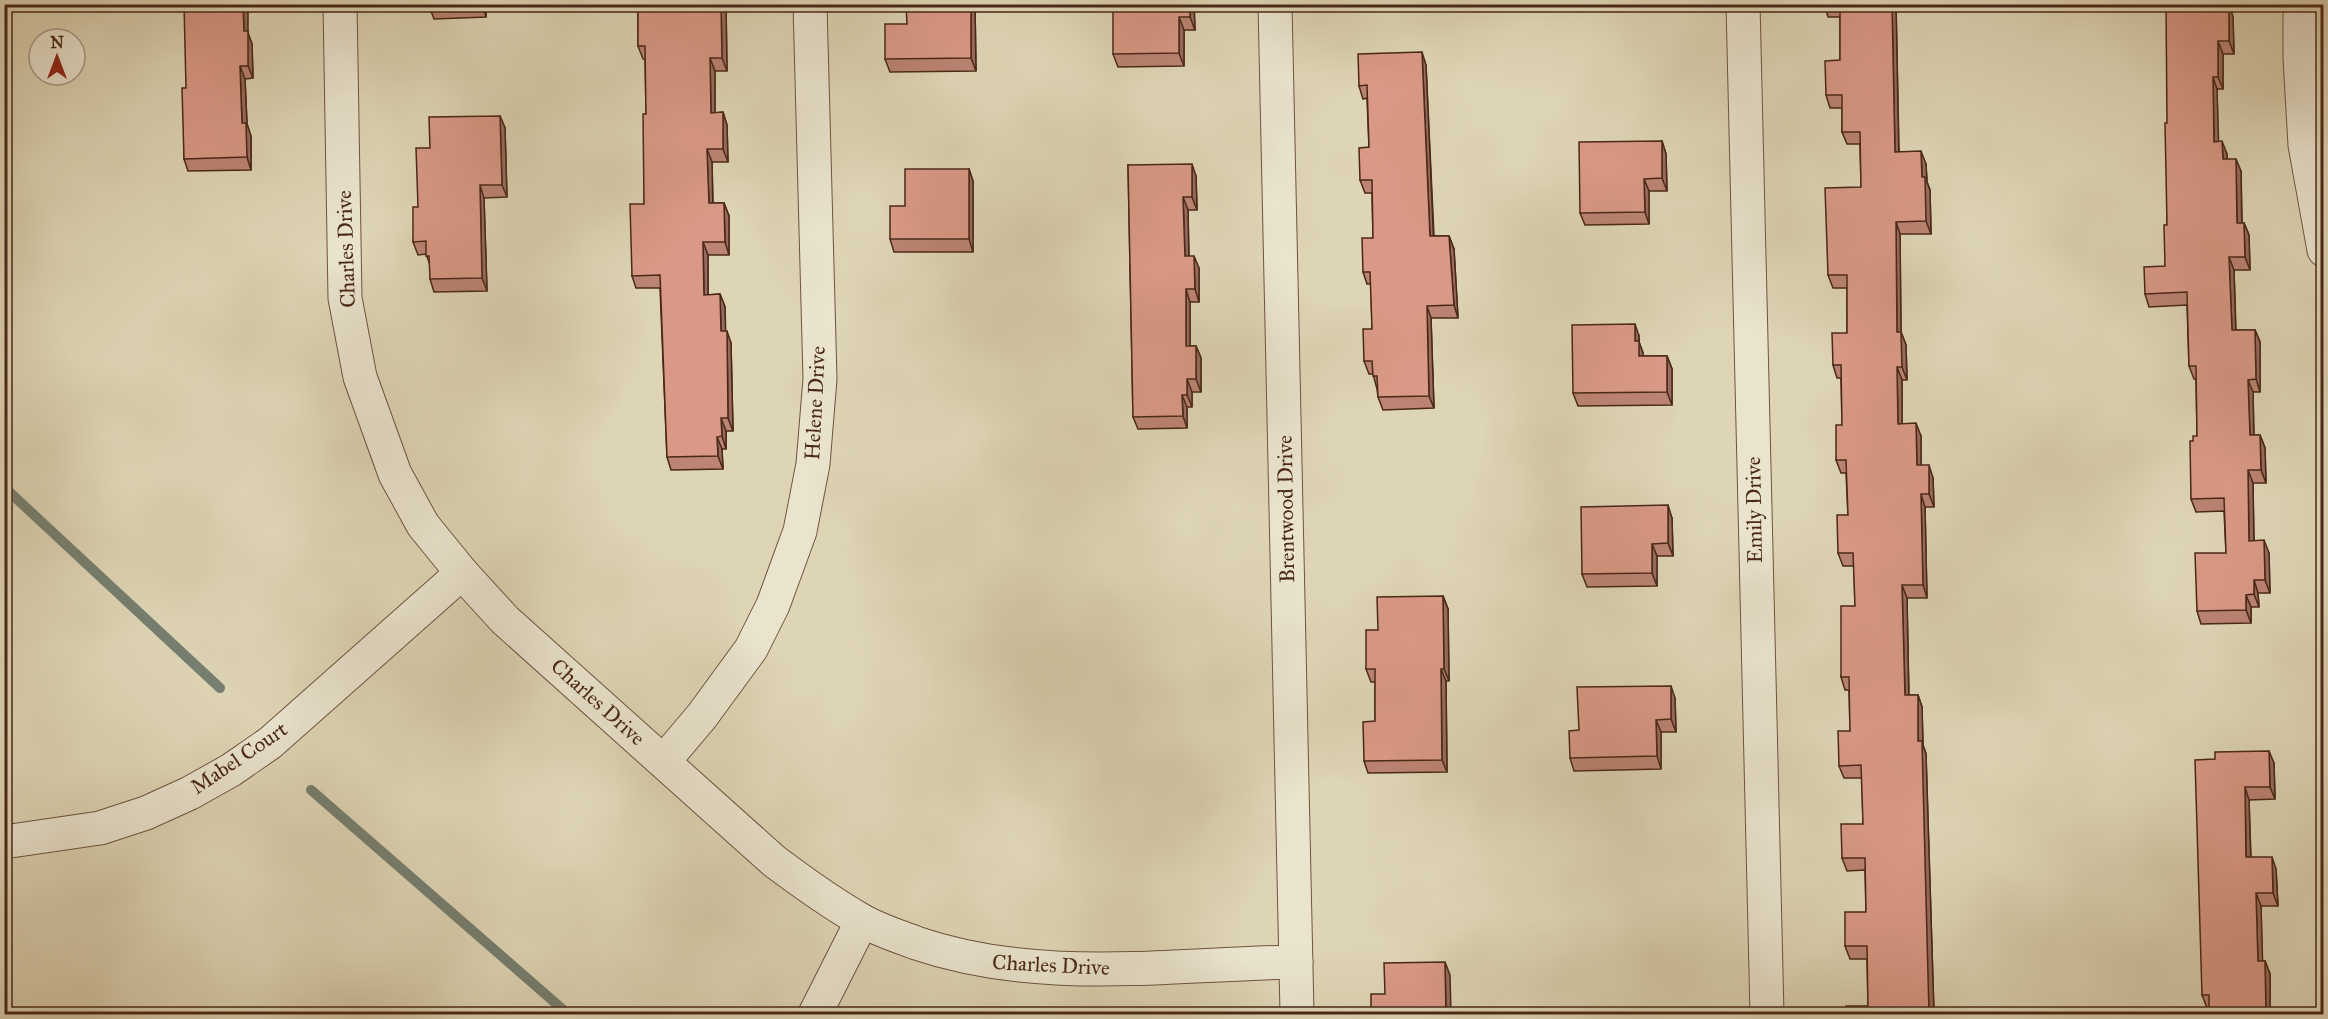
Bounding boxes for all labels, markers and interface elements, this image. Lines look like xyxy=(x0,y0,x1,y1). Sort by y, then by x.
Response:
north arrow xyxy=(27,27,87,87)
text: N xyxy=(50,33,64,52)
street label: Charles Drive xyxy=(331,189,361,308)
street label: Helene Drive xyxy=(799,345,831,461)
street label: Brentwood Drive xyxy=(1272,435,1300,583)
street label: Emily Drive xyxy=(1740,456,1768,564)
street label: Charles Drive xyxy=(546,653,651,751)
street label: Mabel Court xyxy=(186,716,293,800)
street label: Charles Drive xyxy=(992,949,1111,981)

